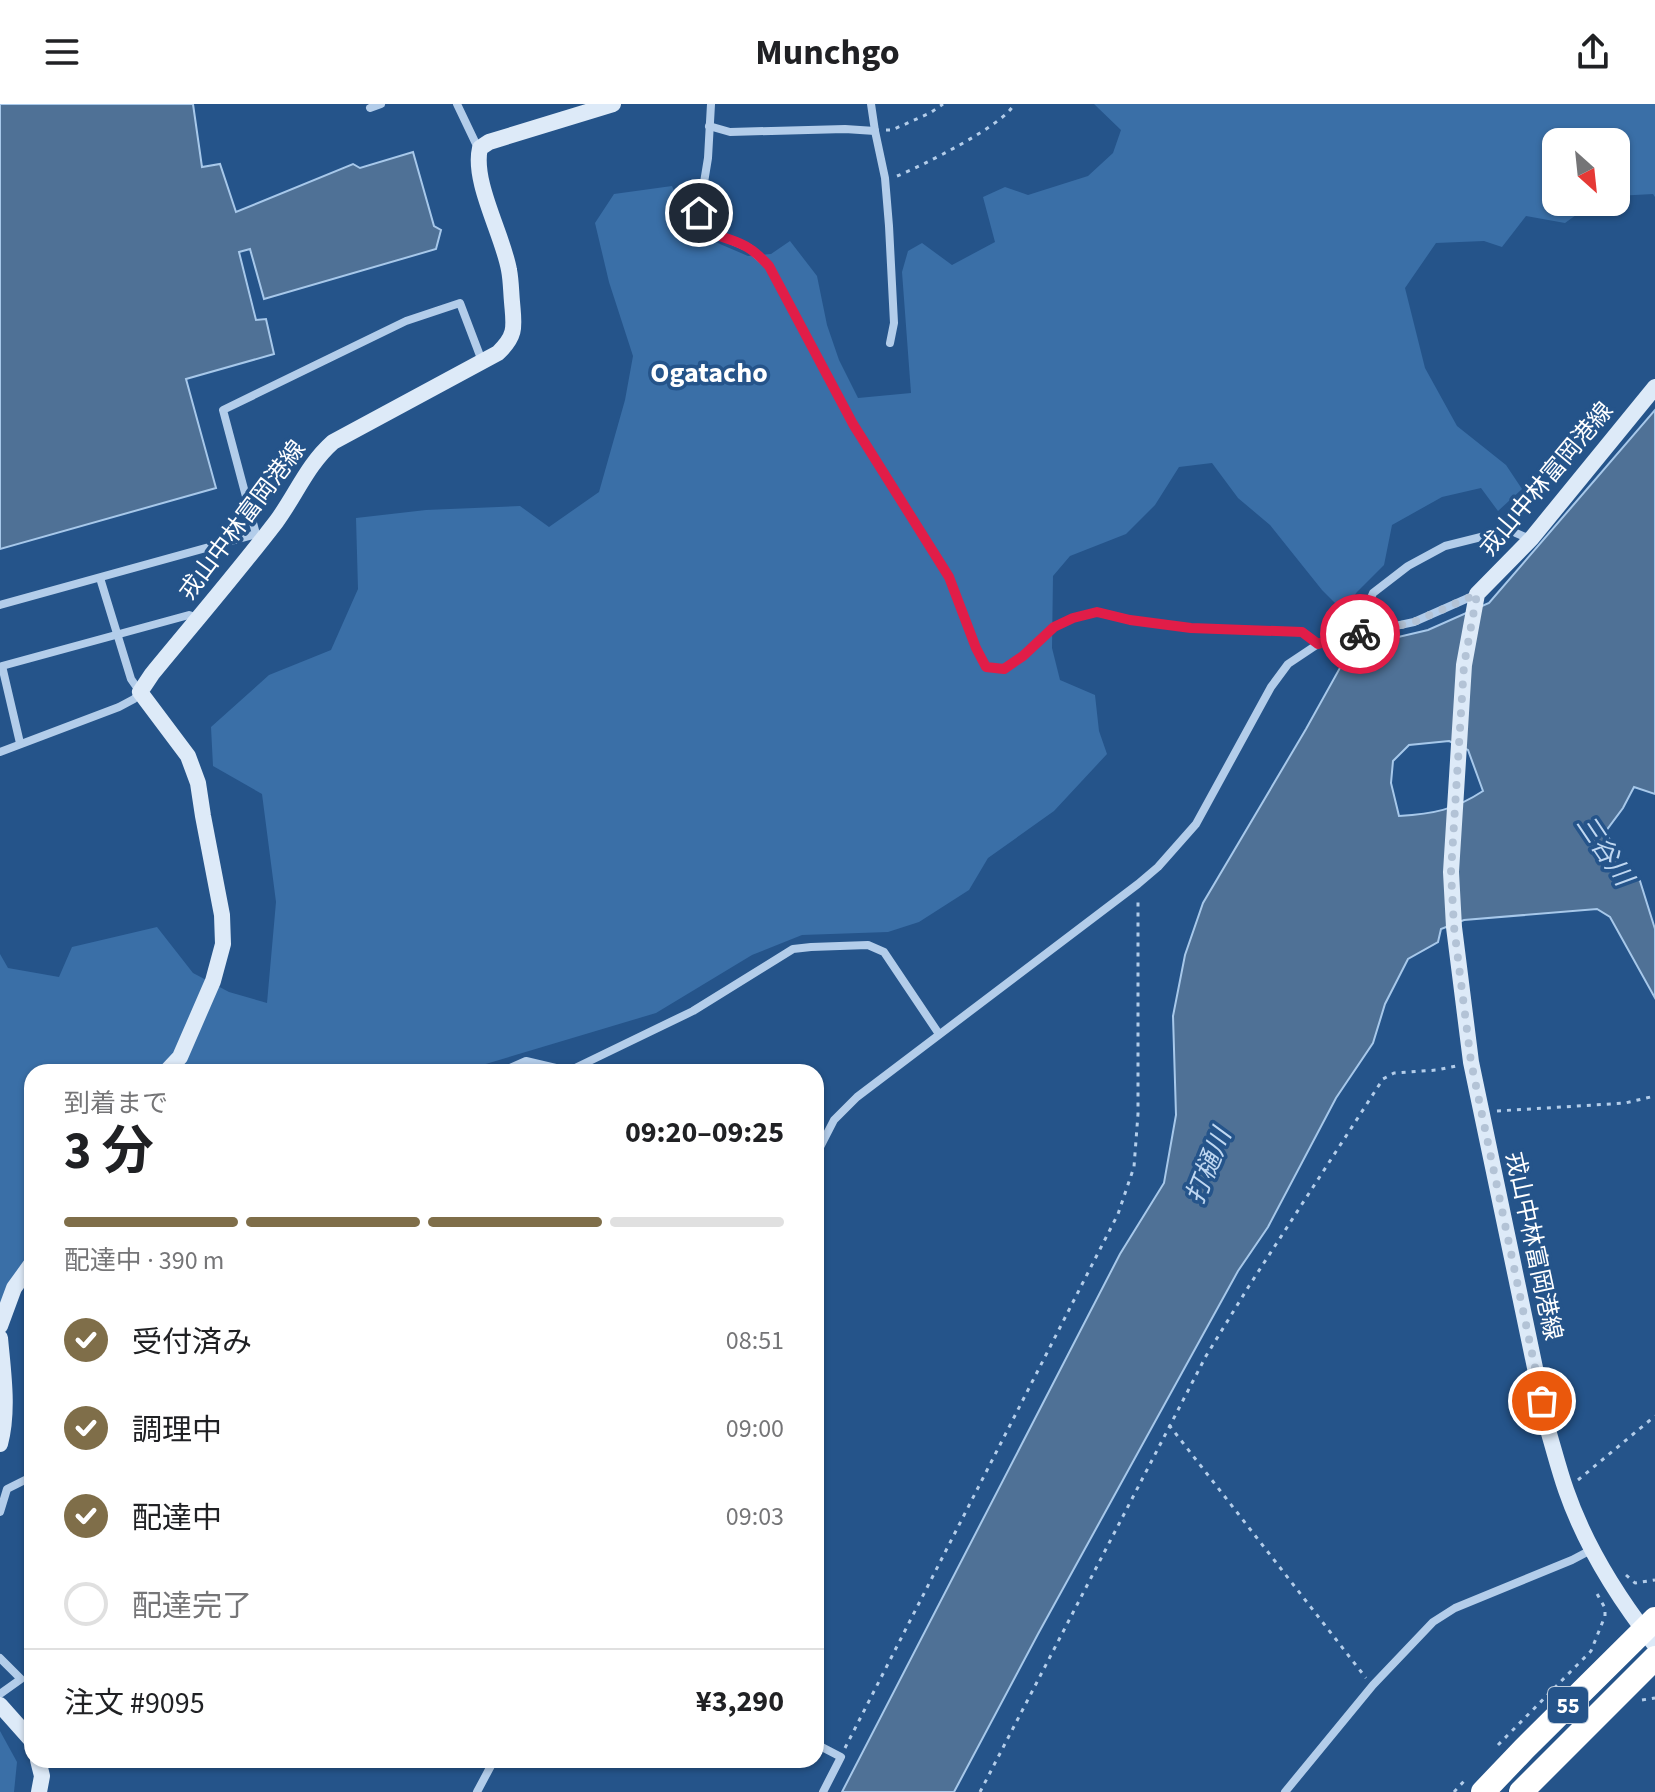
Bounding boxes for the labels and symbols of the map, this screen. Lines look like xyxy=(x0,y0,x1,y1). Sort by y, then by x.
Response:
north arrow xyxy=(1542,128,1630,216)
pin xyxy=(665,179,733,247)
district label: Ogatacho xyxy=(650,353,768,393)
street label: 戎山中林富岡港線 xyxy=(1471,395,1621,564)
street label: 戎山中林富岡港線 xyxy=(171,433,314,608)
courier xyxy=(1320,594,1400,674)
water label: 三谷川 xyxy=(1567,808,1643,895)
water label: 打樋川 xyxy=(1177,1120,1241,1209)
street label: 戎山中林富岡港線 xyxy=(1496,1149,1571,1344)
pin xyxy=(1508,1367,1576,1435)
road number: 55 xyxy=(1548,1687,1588,1723)

